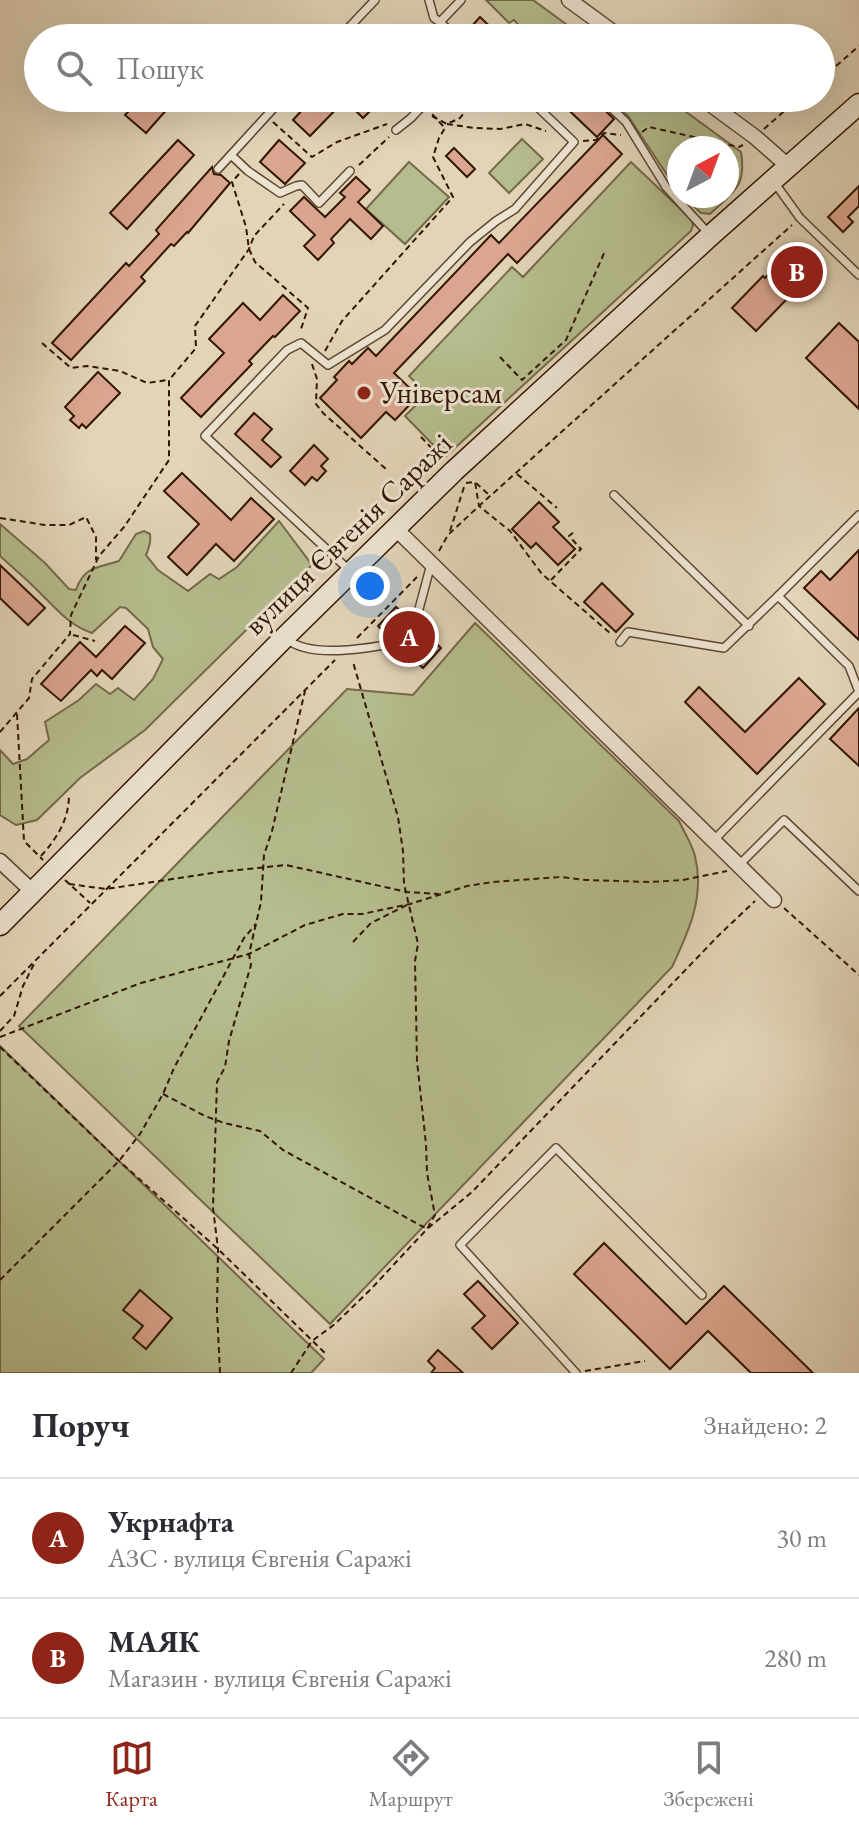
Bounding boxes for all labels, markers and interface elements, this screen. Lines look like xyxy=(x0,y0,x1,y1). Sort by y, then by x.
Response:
search box xyxy=(24,24,835,112)
icon: search xyxy=(52,46,96,90)
text: Пошук xyxy=(116,49,204,88)
north arrow xyxy=(667,136,739,208)
pin: B xyxy=(771,242,823,302)
place label: Універсам xyxy=(379,373,502,412)
marker: Універсам xyxy=(355,384,373,402)
street label: вулиця Євгенія Саражі xyxy=(235,424,460,643)
your location xyxy=(350,566,390,606)
pin: A xyxy=(383,607,435,667)
text: Поруч xyxy=(32,1403,130,1447)
text: Знайдено: 2 xyxy=(704,1408,827,1442)
text: Укрнафта xyxy=(108,1502,234,1541)
text: A xyxy=(49,1521,67,1555)
text: 30 m xyxy=(777,1521,827,1555)
text: АЗС · вулиця Євгенія Саражі xyxy=(108,1541,412,1575)
text: МАЯК xyxy=(108,1622,200,1661)
text: B xyxy=(50,1641,66,1675)
text: 280 m xyxy=(764,1641,827,1675)
text: Магазин · вулиця Євгенія Саражі xyxy=(108,1661,452,1695)
tab: Карта xyxy=(105,1736,158,1813)
tab: Маршрут xyxy=(368,1736,453,1813)
tab: Збережені xyxy=(663,1736,754,1813)

